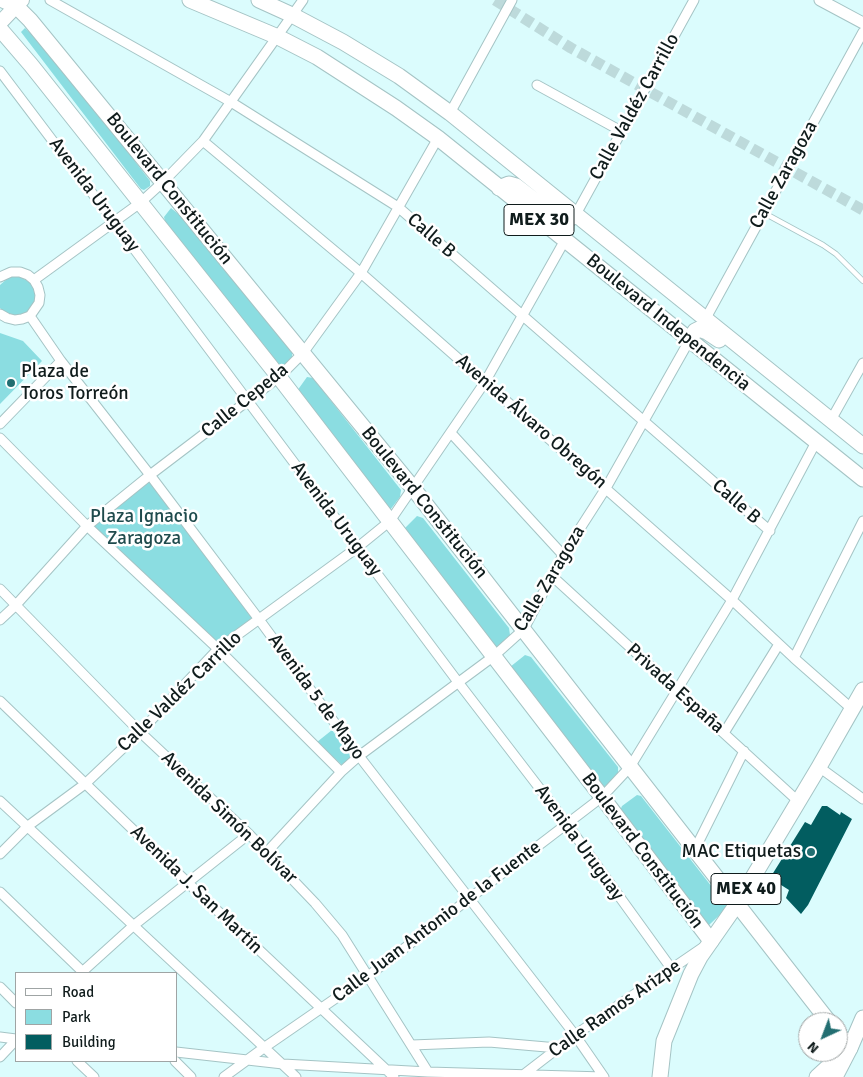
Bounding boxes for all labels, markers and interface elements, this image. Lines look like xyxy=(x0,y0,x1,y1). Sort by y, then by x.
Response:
street label: Calle Valdéz Carrillo xyxy=(585,30,685,184)
street label: Boulevard Constitución xyxy=(101,108,237,270)
street label: Calle Zaragoza xyxy=(745,117,823,233)
street label: Avenida Uruguay xyxy=(44,133,144,257)
road number: MEX 30 xyxy=(504,204,574,236)
street label: Calle B xyxy=(402,209,460,263)
street label: Boulevard Independencia xyxy=(581,250,755,396)
street label: Avenida Álvaro Obregón xyxy=(451,350,611,494)
street label: Calle Cepeda xyxy=(197,359,293,443)
place label: Plaza de Toros Torreón xyxy=(21,361,129,405)
marker: Plaza de Toros Torreón xyxy=(5,377,17,389)
street label: Boulevard Constitución xyxy=(356,422,492,584)
street label: Avenida Uruguay xyxy=(286,457,386,581)
street label: Calle B xyxy=(707,475,765,529)
park label: Plaza Ignacio Zaragoza xyxy=(90,506,198,550)
street label: Calle Zaragoza xyxy=(509,522,591,636)
street label: Calle Valdéz Carrillo xyxy=(113,627,247,757)
street label: Avenida 5 de Mayo xyxy=(263,630,369,764)
street label: Privada España xyxy=(621,639,729,739)
street label: Avenida Simón Bolívar xyxy=(156,747,302,889)
street label: Boulevard Constitución xyxy=(576,769,708,933)
street label: Avenida Uruguay xyxy=(529,781,629,905)
street label: Avenida J. San Martín xyxy=(125,821,267,959)
street label: Calle Juan Antonio de la Fuente xyxy=(328,836,546,1008)
place label: MAC Etiquetas xyxy=(682,841,801,863)
marker: MAC Etiquetas xyxy=(805,846,817,858)
road number: MEX 40 xyxy=(711,874,781,904)
street label: Calle Ramos Arizpe xyxy=(545,955,685,1063)
legend xyxy=(15,972,178,1062)
text: Road xyxy=(62,983,94,1001)
text: Park xyxy=(62,1008,91,1026)
north arrow xyxy=(798,1012,848,1062)
text: Building xyxy=(62,1033,116,1051)
text: N xyxy=(804,1038,822,1057)

